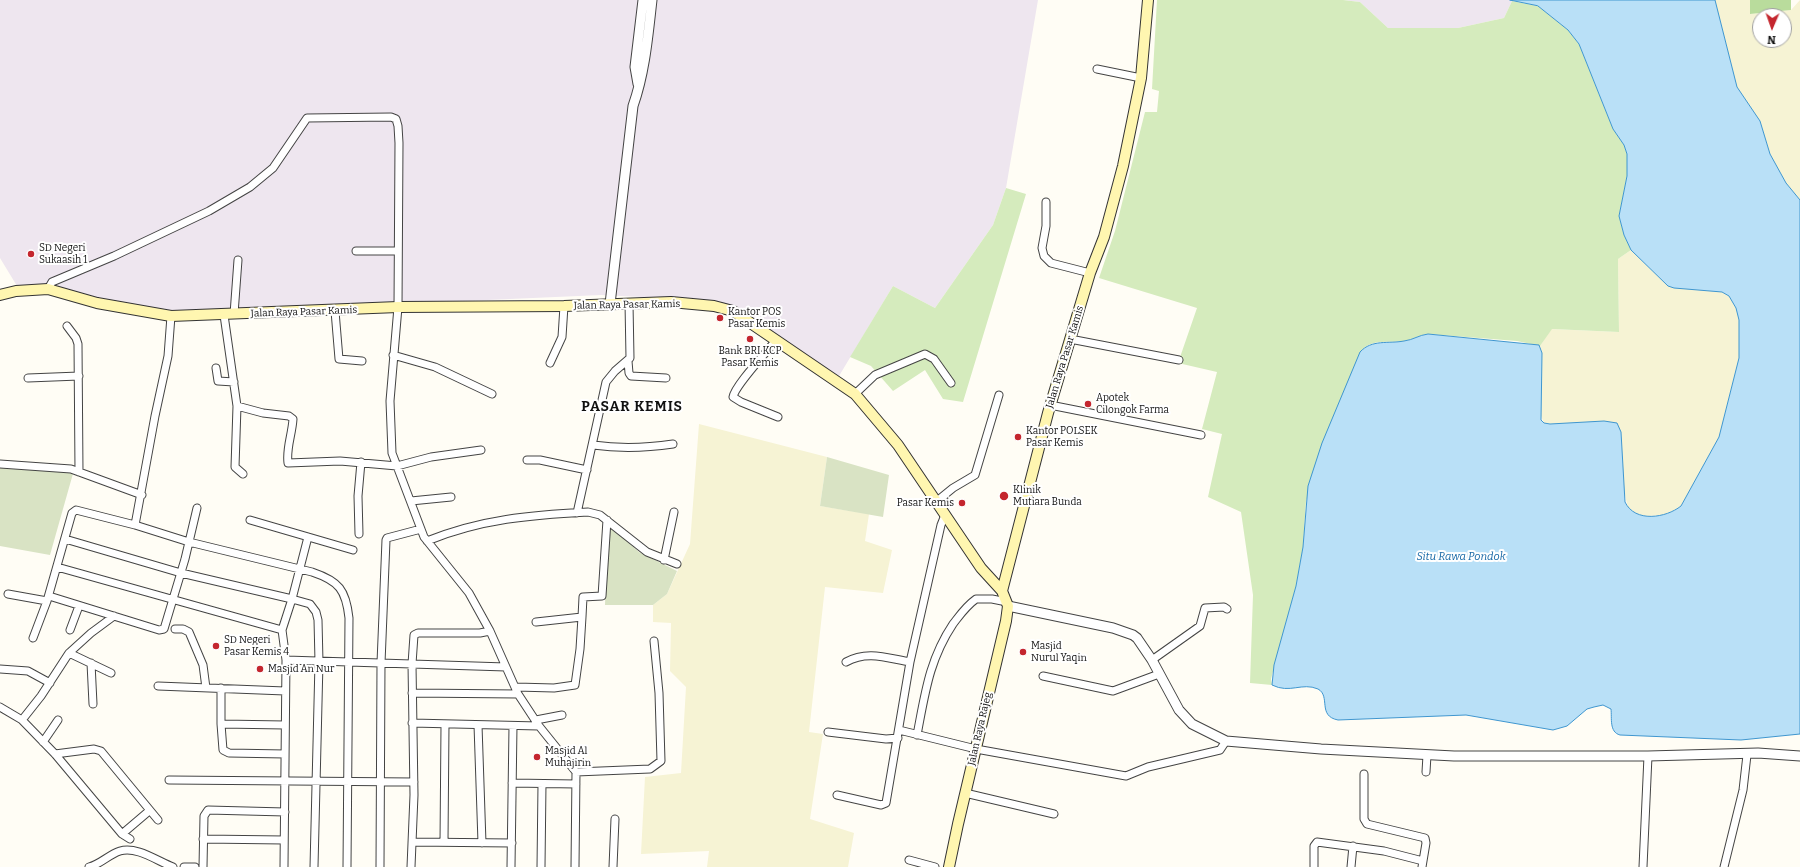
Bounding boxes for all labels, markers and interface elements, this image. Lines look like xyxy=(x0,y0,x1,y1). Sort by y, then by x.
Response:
north arrow xyxy=(1752,8,1792,48)
text: N xyxy=(1767,33,1776,46)
place label: SD Negeri Sukaasih 1 xyxy=(39,242,87,266)
marker: SD Negeri Sukaasih 1 xyxy=(26,249,36,259)
street label: Jalan Raya Pasar Kamis xyxy=(574,298,680,312)
street label: Jalan Raya Pasar Kamis xyxy=(251,304,357,320)
street label: Jalan Raya Pasar Kamis xyxy=(1044,304,1086,410)
place label: Kantor POS Pasar Kemis xyxy=(728,306,785,330)
marker: Kantor POS Pasar Kemis xyxy=(715,313,725,323)
marker: Bank BRI KCP Pasar Kemis xyxy=(745,334,755,344)
place label: Bank BRI KCP Pasar Kemis xyxy=(719,345,781,368)
place label: Apotek Cilongok Farma xyxy=(1096,392,1169,416)
district label: PASAR KEMIS xyxy=(581,399,683,415)
marker: Apotek Cilongok Farma xyxy=(1083,399,1093,409)
place label: Kantor POLSEK Pasar Kemis xyxy=(1026,425,1098,448)
marker: Kantor POLSEK Pasar Kemis xyxy=(1013,432,1023,442)
place label: Klinik Mutiara Bunda xyxy=(1013,484,1082,508)
marker: Klinik Mutiara Bunda xyxy=(998,490,1010,502)
place label: Pasar Kemis xyxy=(897,497,954,509)
marker: Pasar Kemis xyxy=(957,498,967,508)
water label: Situ Rawa Pondok xyxy=(1416,550,1506,564)
place label: SD Negeri Pasar Kemis 4 xyxy=(224,634,289,658)
place label: Masjid Nurul Yaqin xyxy=(1031,640,1087,664)
marker: SD Negeri Pasar Kemis 4 xyxy=(211,641,221,651)
marker: Masjid Nurul Yaqin xyxy=(1018,647,1028,657)
place label: Masjid An Nur xyxy=(268,663,334,675)
marker: Masjid An Nur xyxy=(255,664,265,674)
street label: Jalan Raya Rajeg xyxy=(966,691,994,767)
place label: Masjid Al Muhajirin xyxy=(545,745,591,768)
marker: Masjid Al Muhajirin xyxy=(532,752,542,762)

